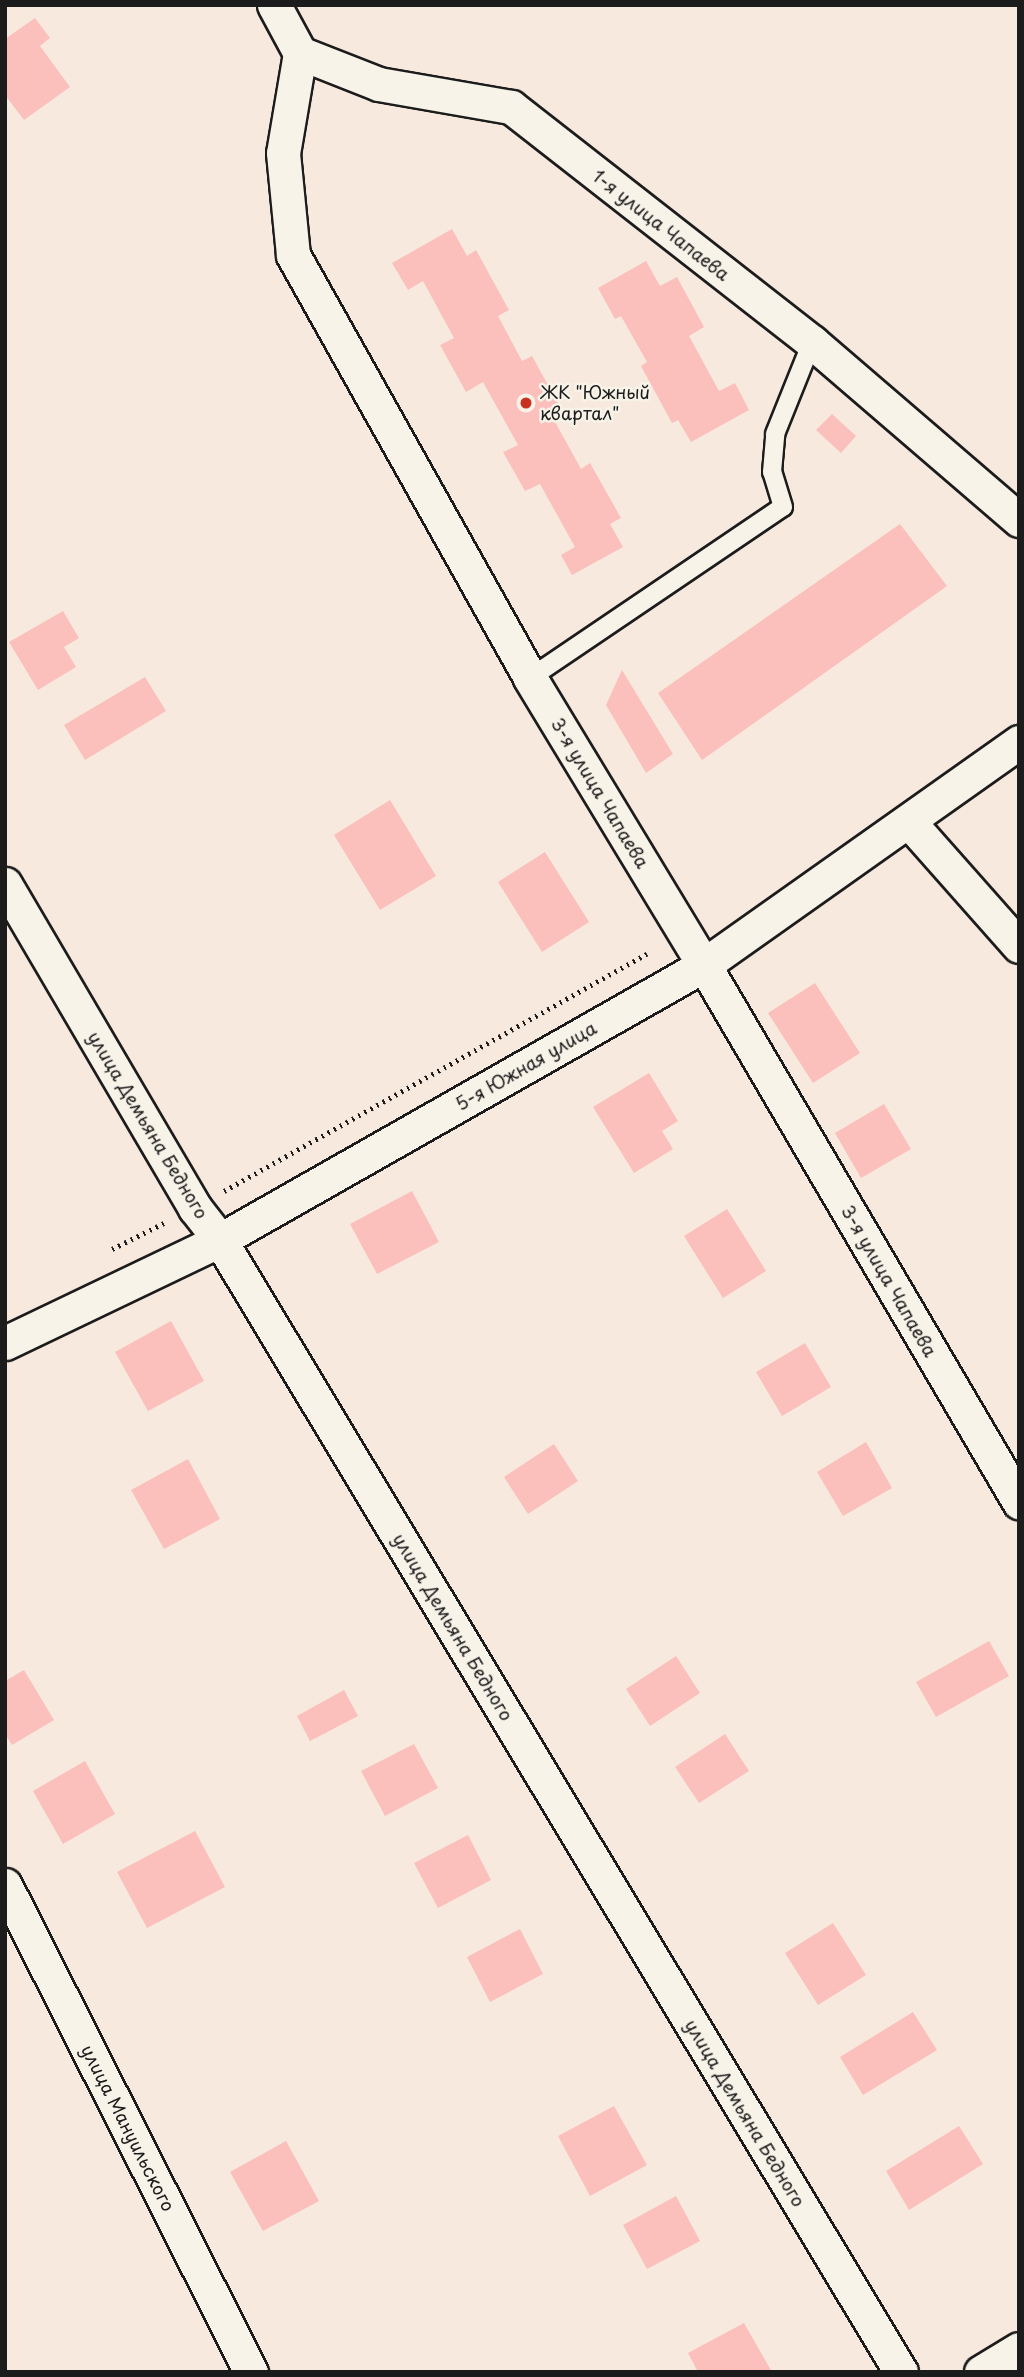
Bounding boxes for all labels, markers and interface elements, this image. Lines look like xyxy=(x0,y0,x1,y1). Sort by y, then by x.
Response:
street label: 1-я улица Чапаева xyxy=(588,165,734,285)
place label: ЖК "Южный квартал" xyxy=(540,382,651,424)
marker: ЖК "Южный квартал" xyxy=(518,395,534,411)
street label: 3-я улица Чапаева xyxy=(546,714,654,872)
street label: 5-я Южная улица xyxy=(451,1016,601,1116)
street label: улица Демьяна Бедного xyxy=(83,1027,213,1223)
street label: 3-я улица Чапаева xyxy=(837,1201,941,1361)
street label: улица Демьяна Бедного xyxy=(388,1529,518,1725)
street label: улица Демьяна Бедного xyxy=(680,2015,810,2211)
street label: улица Мануильского xyxy=(76,2040,180,2216)

